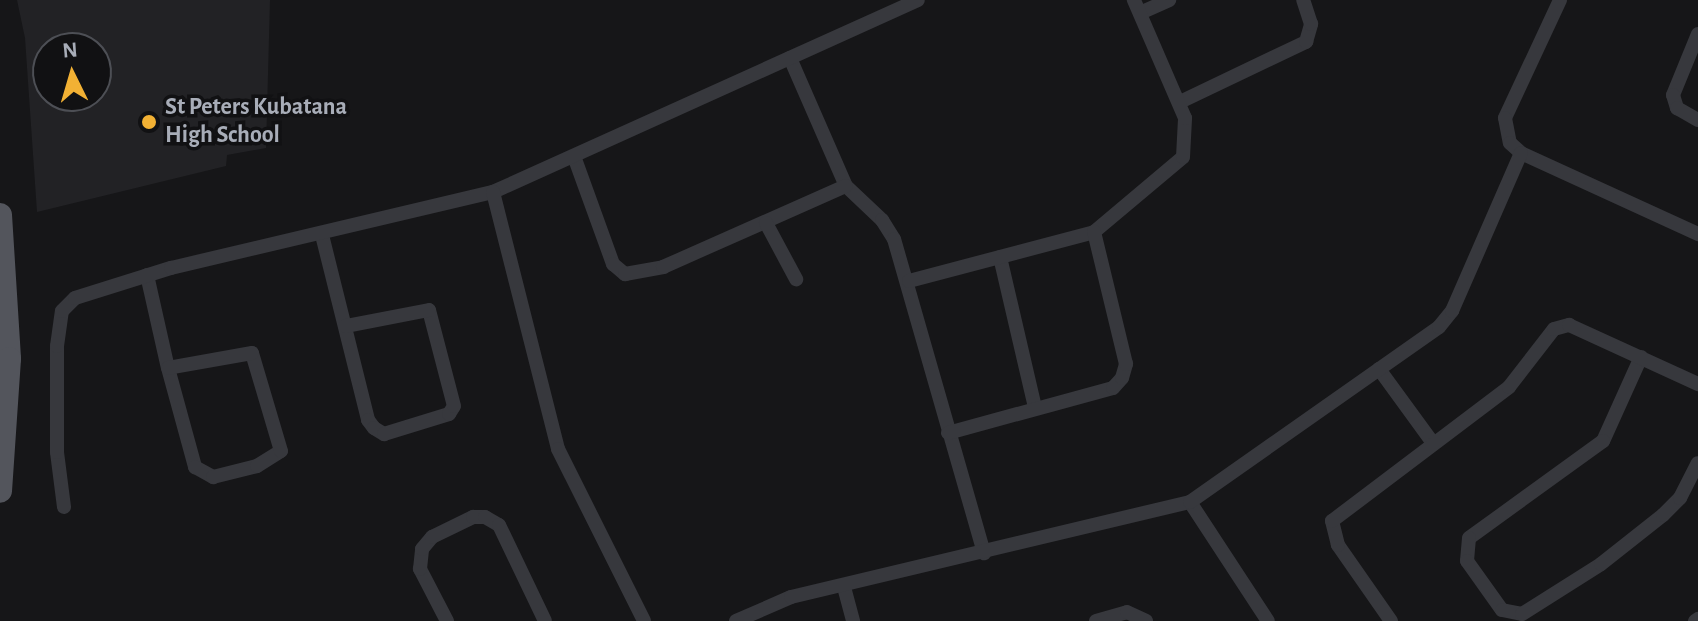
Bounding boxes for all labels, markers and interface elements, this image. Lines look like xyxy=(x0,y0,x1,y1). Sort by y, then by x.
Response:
north arrow xyxy=(32,32,112,112)
text: N xyxy=(61,38,79,62)
place label: St Peters Kubatana High School xyxy=(165,94,347,150)
marker: St Peters Kubatana High School xyxy=(140,113,158,131)

